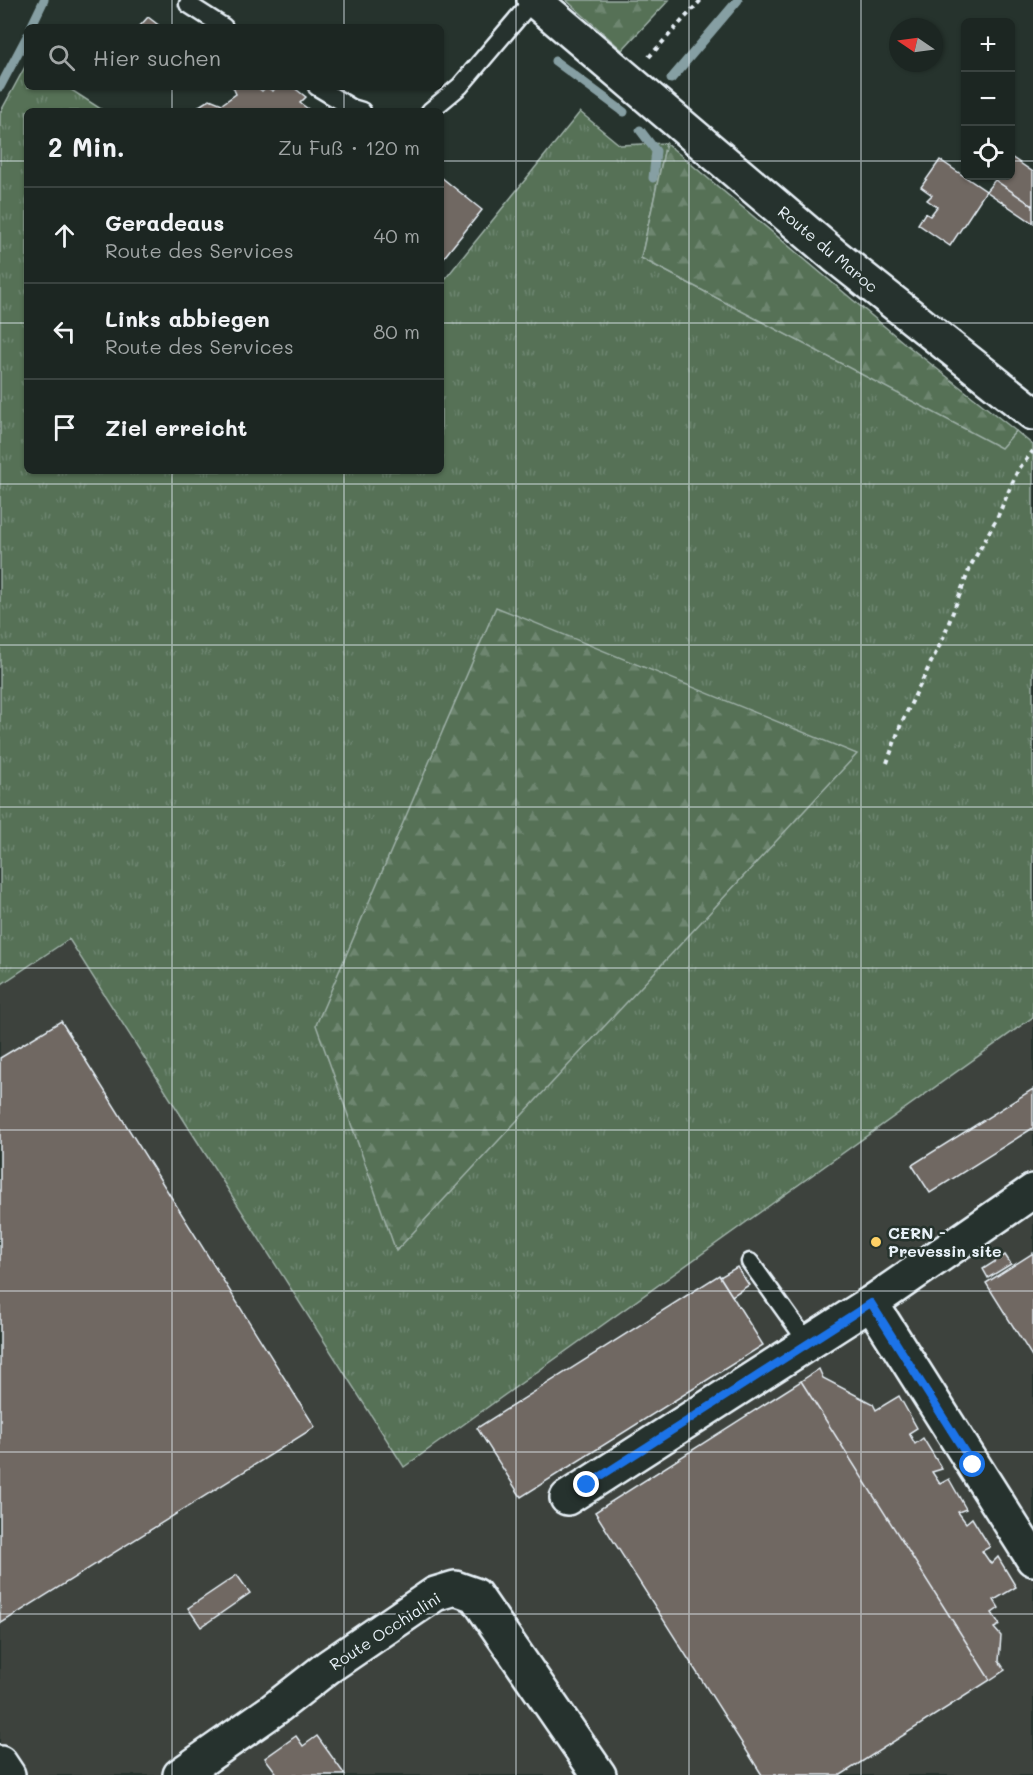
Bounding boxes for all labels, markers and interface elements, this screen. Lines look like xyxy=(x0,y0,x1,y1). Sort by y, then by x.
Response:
north arrow xyxy=(889,18,943,72)
map controls xyxy=(961,18,1015,180)
button: + xyxy=(961,18,1015,72)
search box xyxy=(24,24,444,90)
icon: search xyxy=(45,41,78,74)
text: Hier suchen xyxy=(93,43,221,72)
button: − xyxy=(961,72,1015,126)
button: locate xyxy=(961,126,1015,180)
text: 2 Min. xyxy=(48,130,125,164)
text: Zu Fuß · 120 m xyxy=(278,134,420,160)
street label: Route du Maroc xyxy=(774,201,883,297)
text: Geradeaus xyxy=(105,208,224,237)
icon: ahead xyxy=(48,219,81,252)
text: 40 m xyxy=(374,222,420,248)
text: Route des Services xyxy=(105,237,294,263)
text: Links abbiegen xyxy=(105,304,270,333)
icon: left xyxy=(48,315,81,348)
text: 80 m xyxy=(373,318,420,344)
text: Route des Services xyxy=(105,333,294,359)
icon: arrive xyxy=(48,411,81,444)
text: Ziel erreicht xyxy=(105,413,247,442)
place label: CERN - Prevessin site xyxy=(888,1222,1002,1261)
marker: CERN - Prevessin site xyxy=(869,1235,883,1249)
route start xyxy=(959,1451,985,1477)
route end xyxy=(573,1471,599,1497)
street label: Route Occhialini xyxy=(325,1587,444,1674)

